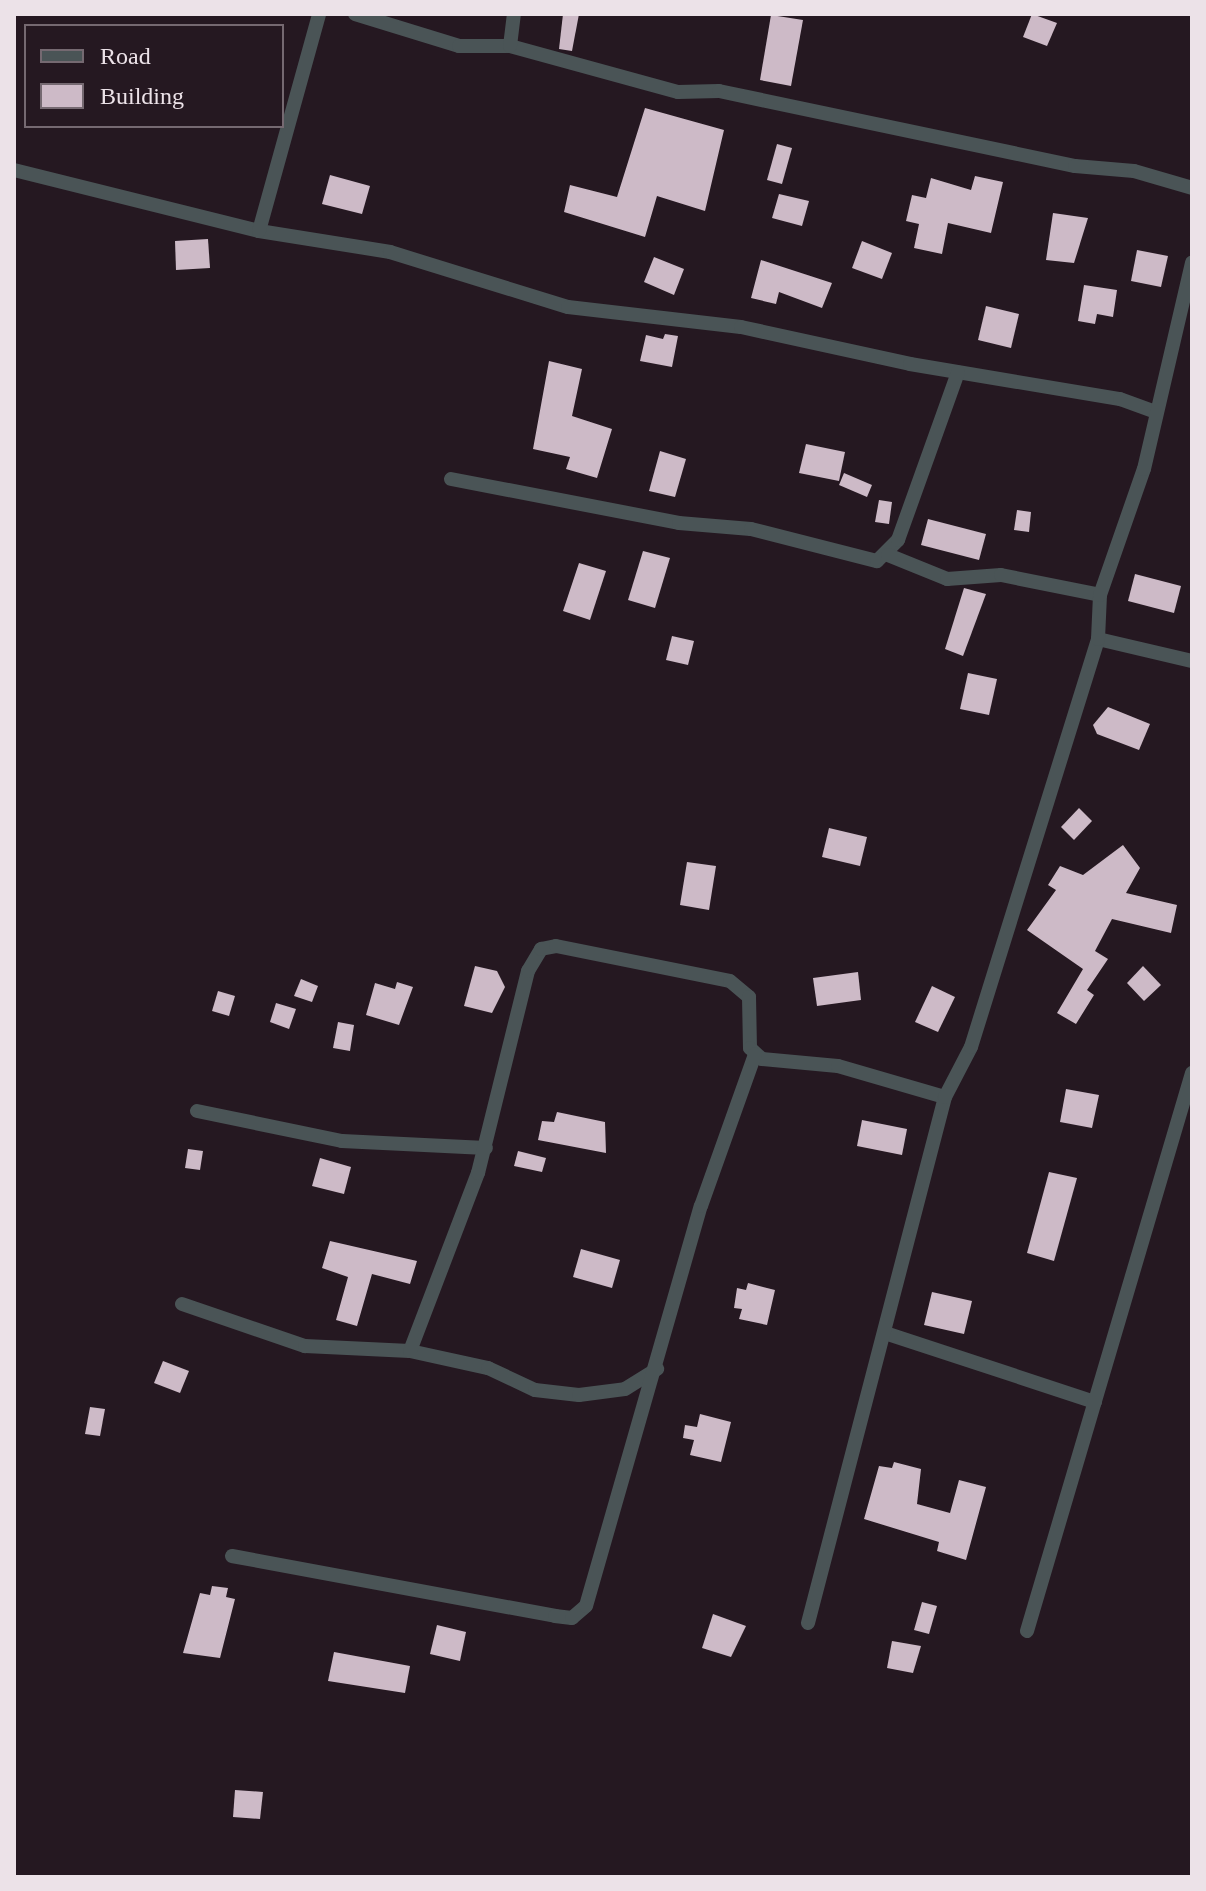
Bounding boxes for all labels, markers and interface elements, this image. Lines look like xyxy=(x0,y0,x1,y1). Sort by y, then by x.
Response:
legend xyxy=(24,24,284,128)
text: Road xyxy=(100,43,151,69)
text: Building xyxy=(100,83,184,109)

